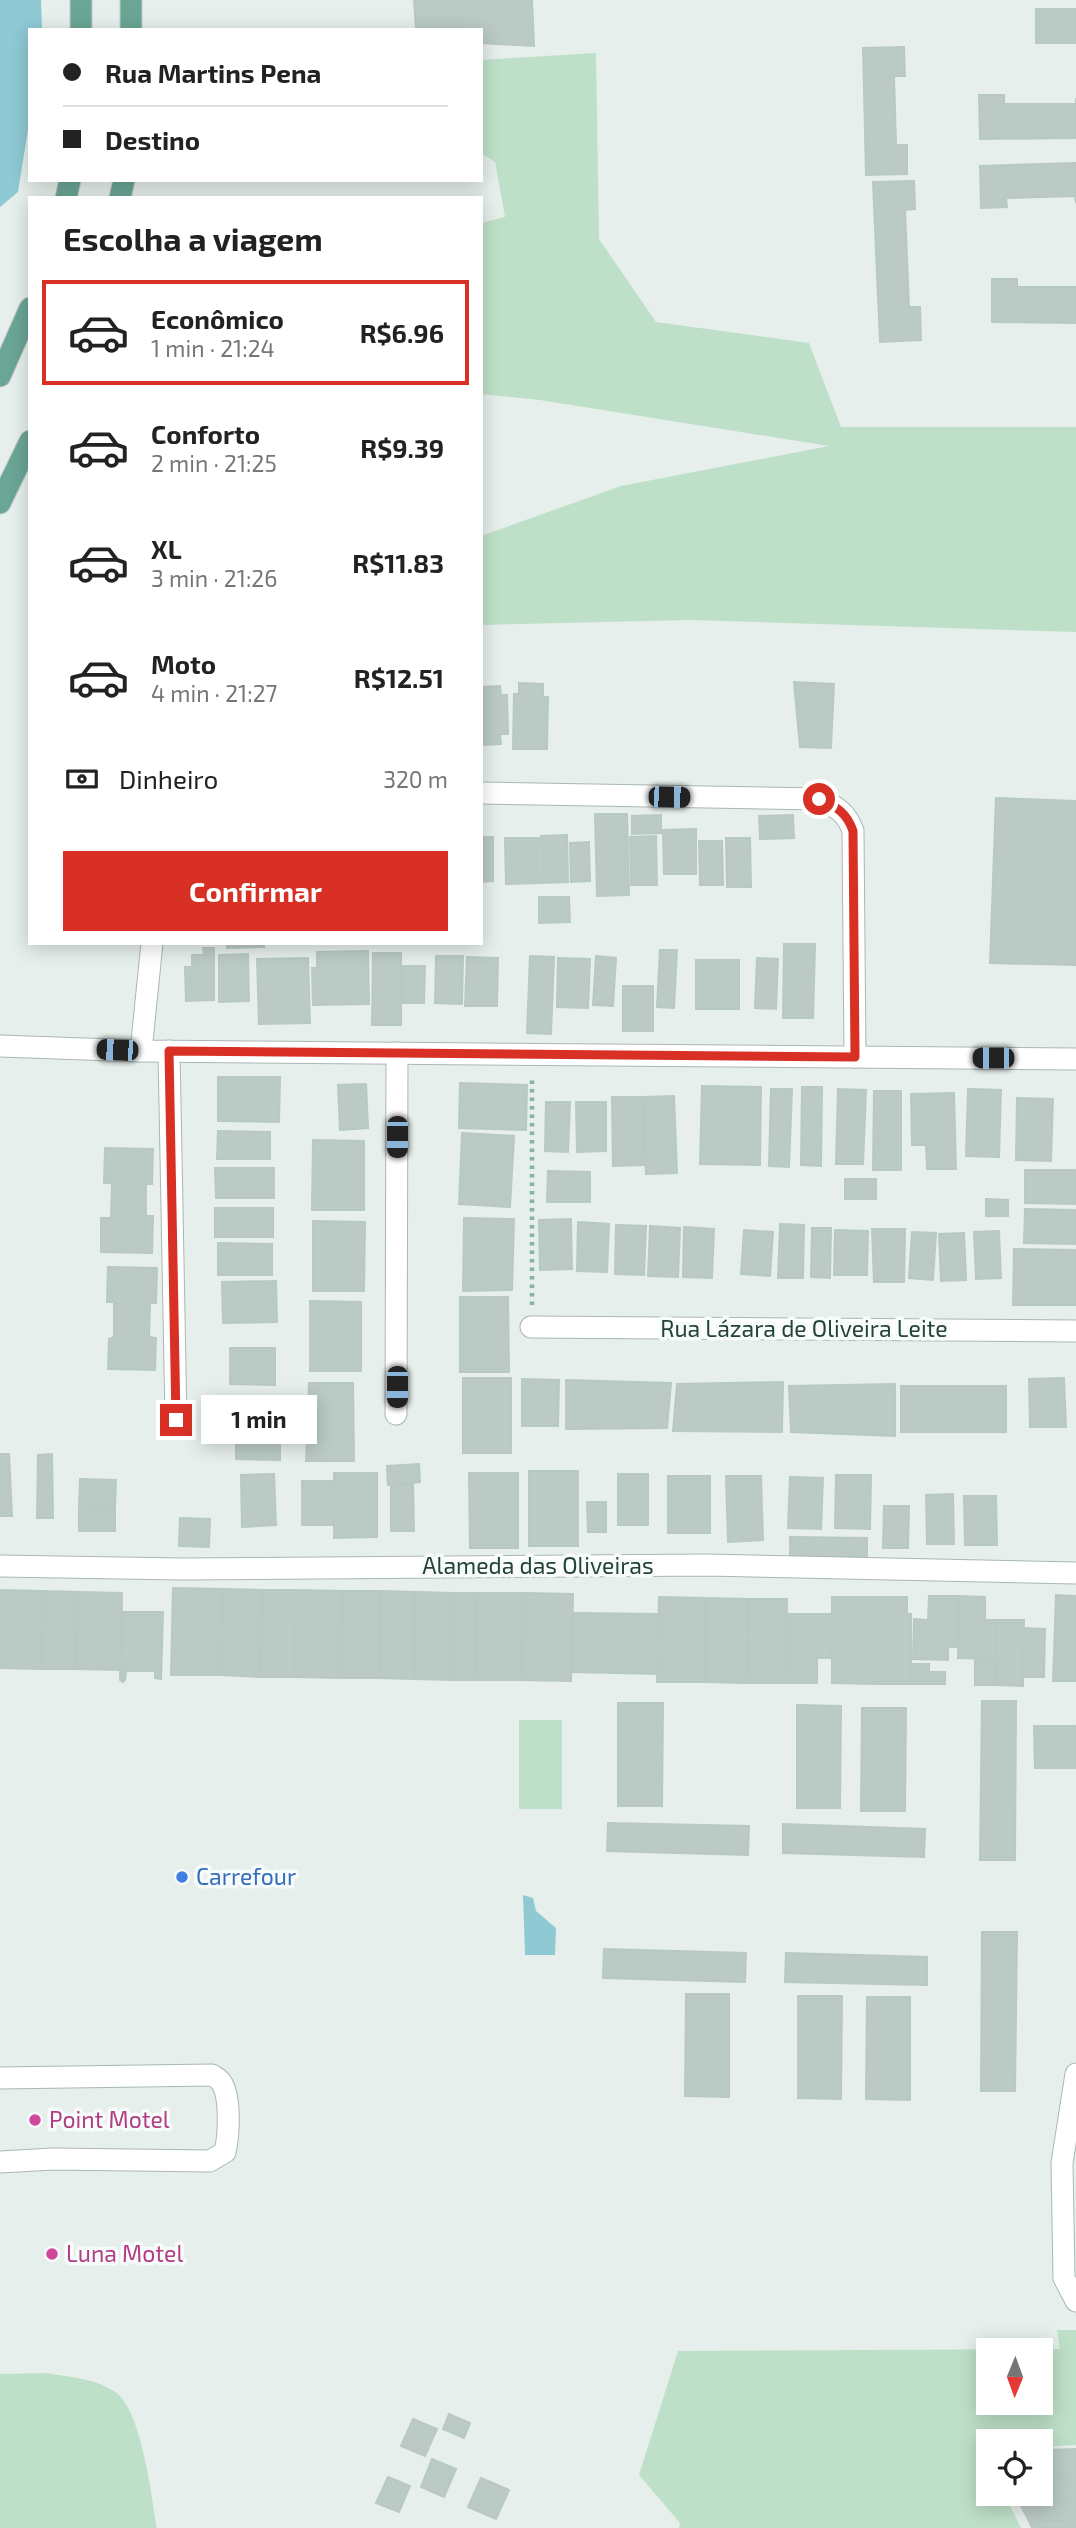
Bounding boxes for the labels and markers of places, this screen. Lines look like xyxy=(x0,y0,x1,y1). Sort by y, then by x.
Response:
place label: Carrefour xyxy=(196,1862,296,1890)
marker: Carrefour xyxy=(174,1869,190,1885)
place label: Point Motel xyxy=(49,2105,170,2133)
marker: Point Motel xyxy=(27,2112,43,2128)
place label: Luna Motel xyxy=(66,2239,183,2267)
marker: Luna Motel xyxy=(44,2246,60,2262)

